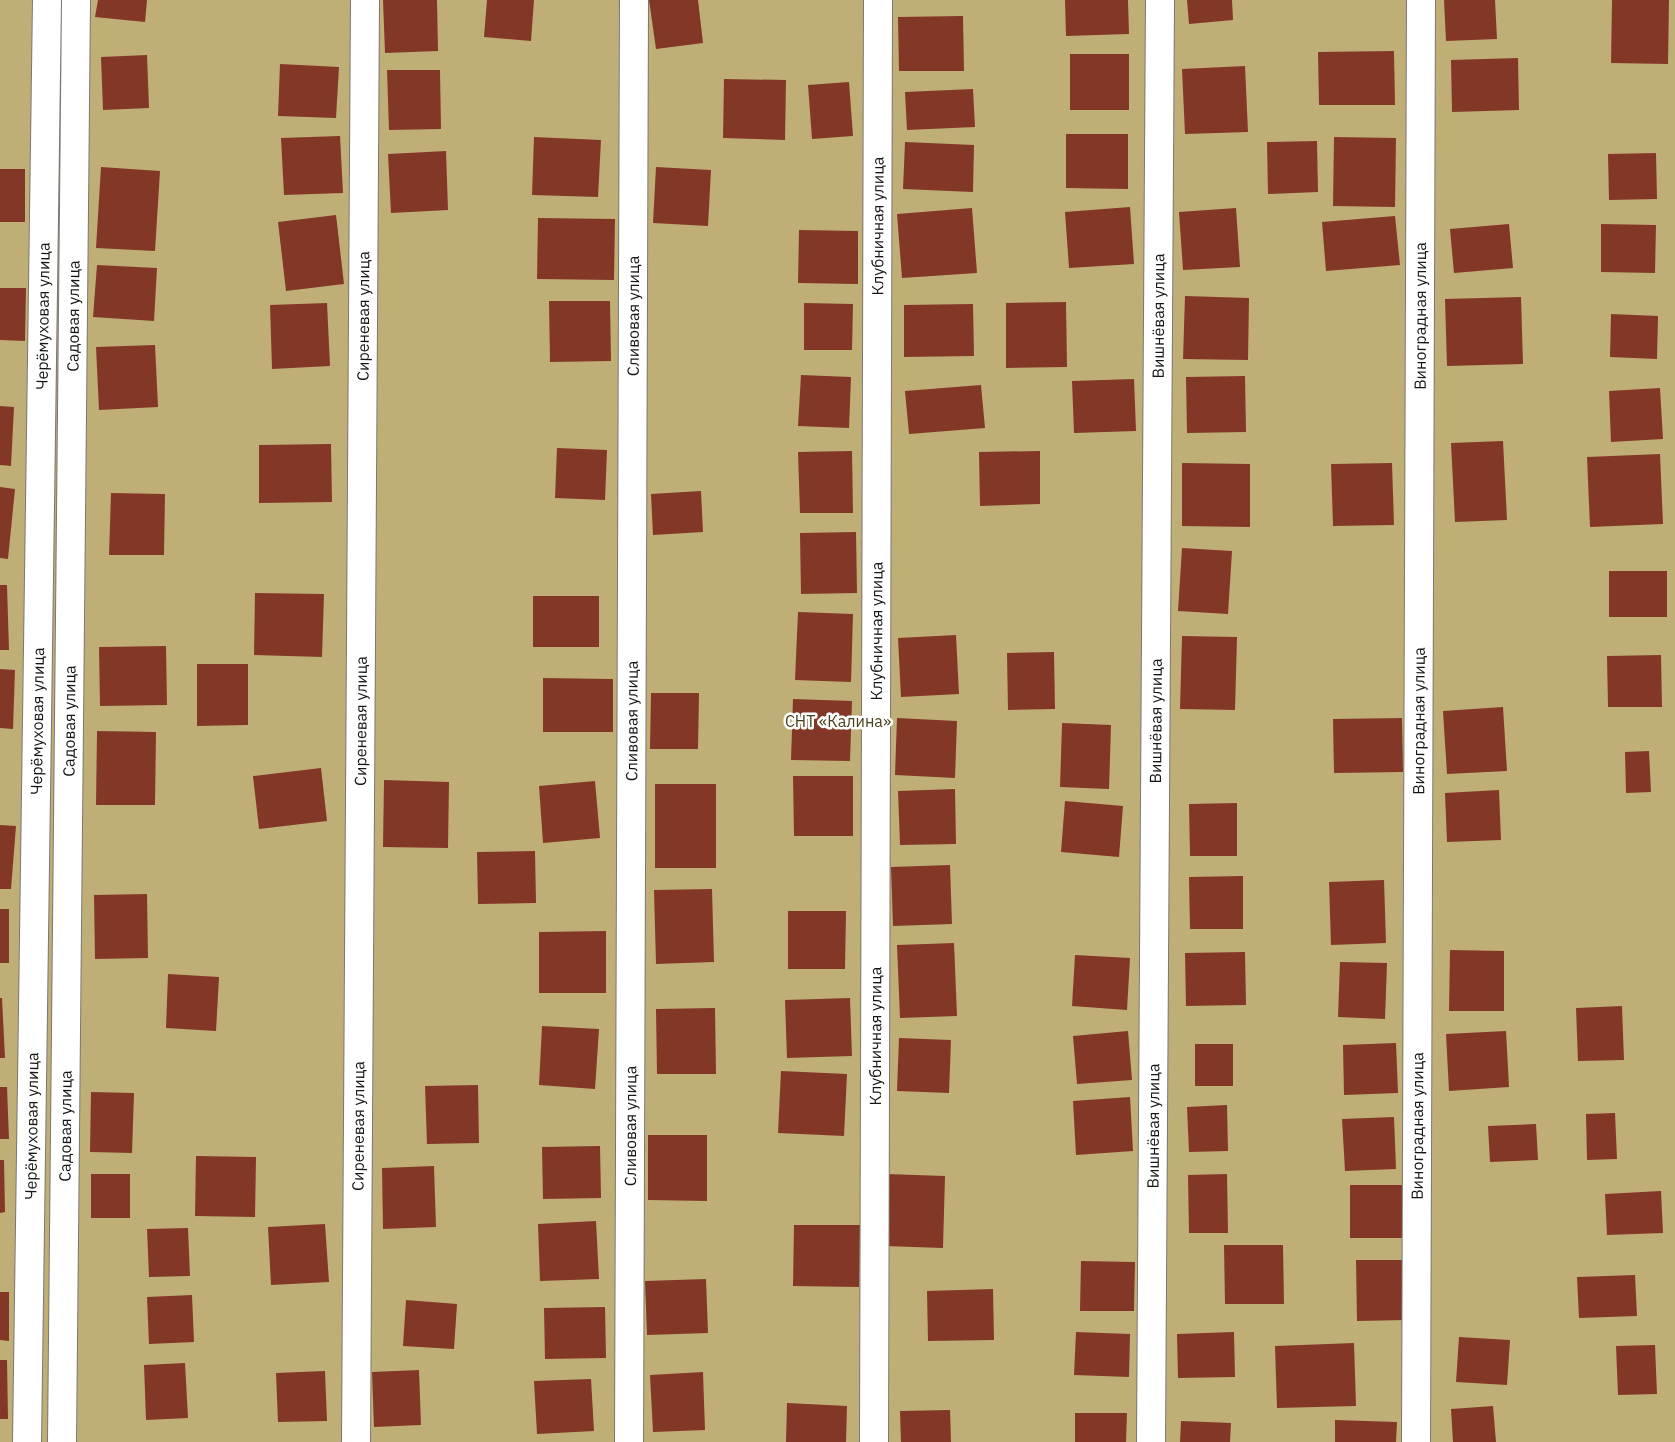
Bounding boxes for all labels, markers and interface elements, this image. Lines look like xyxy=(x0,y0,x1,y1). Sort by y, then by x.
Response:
street label: Клубничная улица xyxy=(867,156,888,295)
street label: Черёмуховая улица xyxy=(32,242,54,390)
street label: Виноградная улица xyxy=(1410,242,1430,390)
street label: Сиреневая улица xyxy=(353,251,373,381)
street label: Вишнёвая улица xyxy=(1148,253,1168,379)
street label: Сливовая улица xyxy=(623,255,643,376)
street label: Садовая улица xyxy=(62,260,83,372)
street label: Клубничная улица xyxy=(866,561,886,700)
street label: Черёмуховая улица xyxy=(26,647,48,795)
street label: Виноградная улица xyxy=(1408,647,1429,795)
street label: Сиреневая улица xyxy=(350,656,371,786)
street label: Вишнёвая улица xyxy=(1145,658,1166,784)
street label: Сливовая улица xyxy=(621,660,642,781)
street label: Садовая улица xyxy=(58,665,80,777)
park label: СНТ «Калина» xyxy=(785,711,891,731)
street label: Клубничная улица xyxy=(865,966,885,1105)
street label: Черёмуховая улица xyxy=(20,1052,42,1200)
street label: Виноградная улица xyxy=(1407,1052,1427,1200)
street label: Сиреневая улица xyxy=(348,1061,368,1191)
street label: Вишнёвая улица xyxy=(1143,1063,1163,1189)
street label: Сливовая улица xyxy=(620,1065,640,1186)
street label: Садовая улица xyxy=(55,1070,76,1182)

